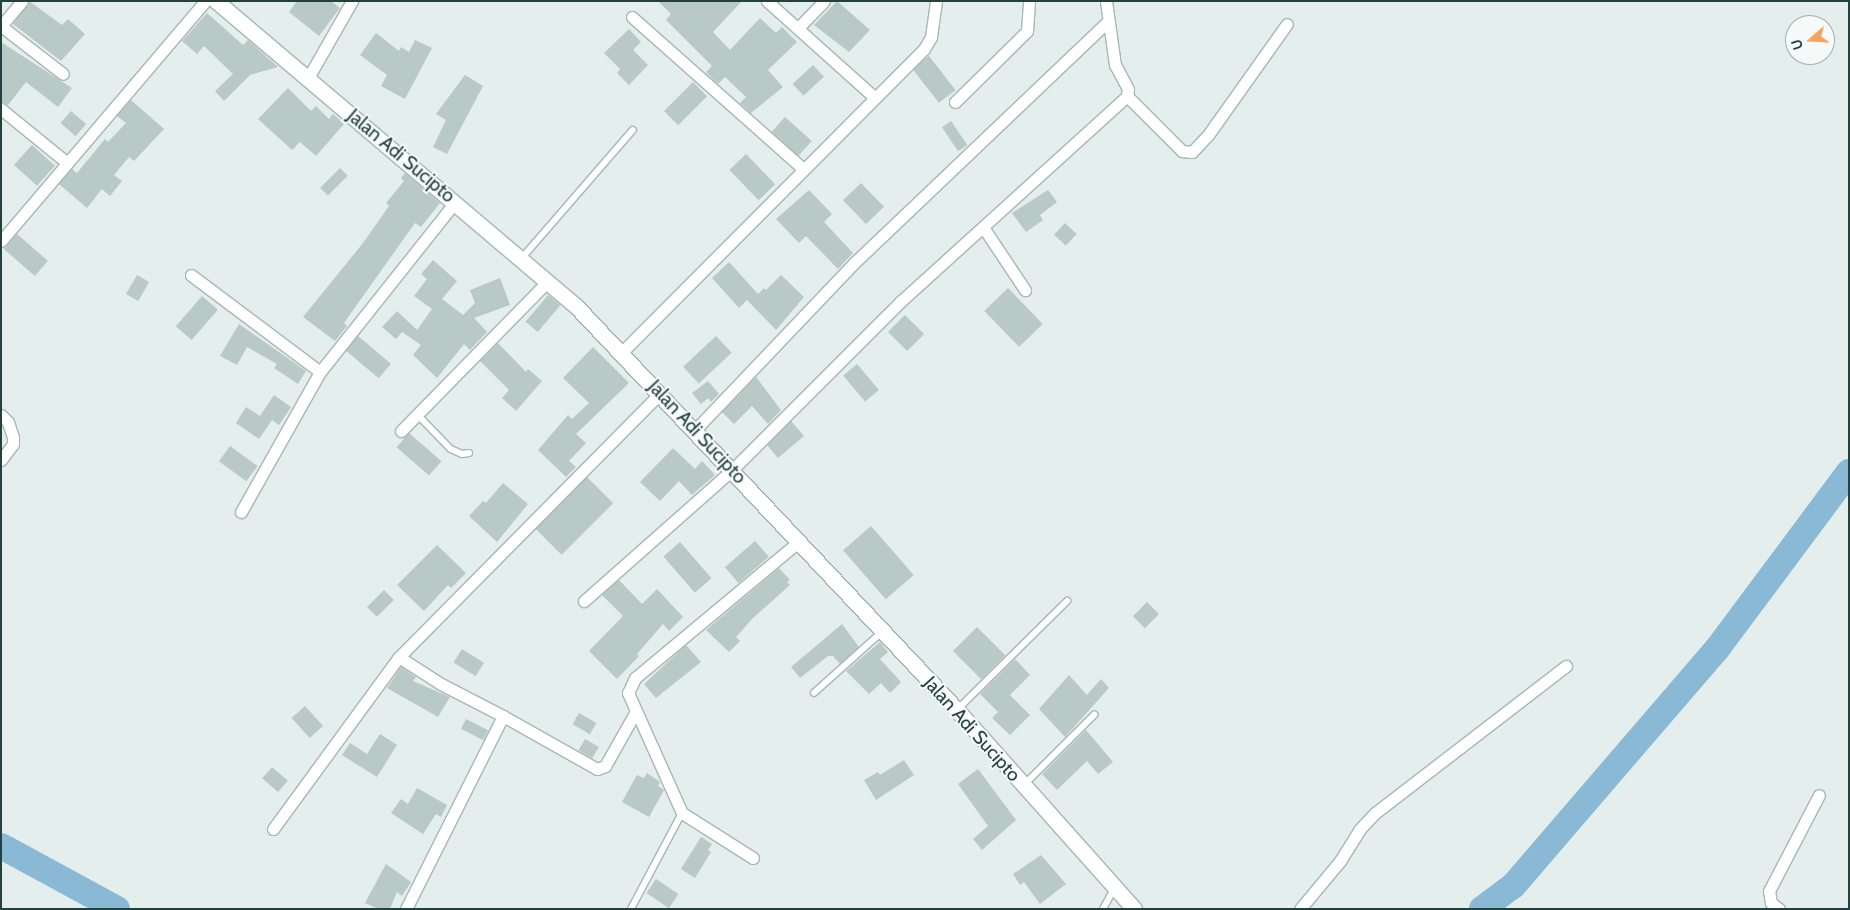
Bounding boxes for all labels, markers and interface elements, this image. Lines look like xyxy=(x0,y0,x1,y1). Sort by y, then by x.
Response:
north arrow xyxy=(1785,15,1835,65)
text: U xyxy=(1787,37,1807,52)
street label: Jalan Adi Sucipto xyxy=(343,104,459,208)
street label: Jalan Adi Sucipto xyxy=(643,375,751,489)
street label: Jalan Adi Sucipto xyxy=(919,672,1025,786)

